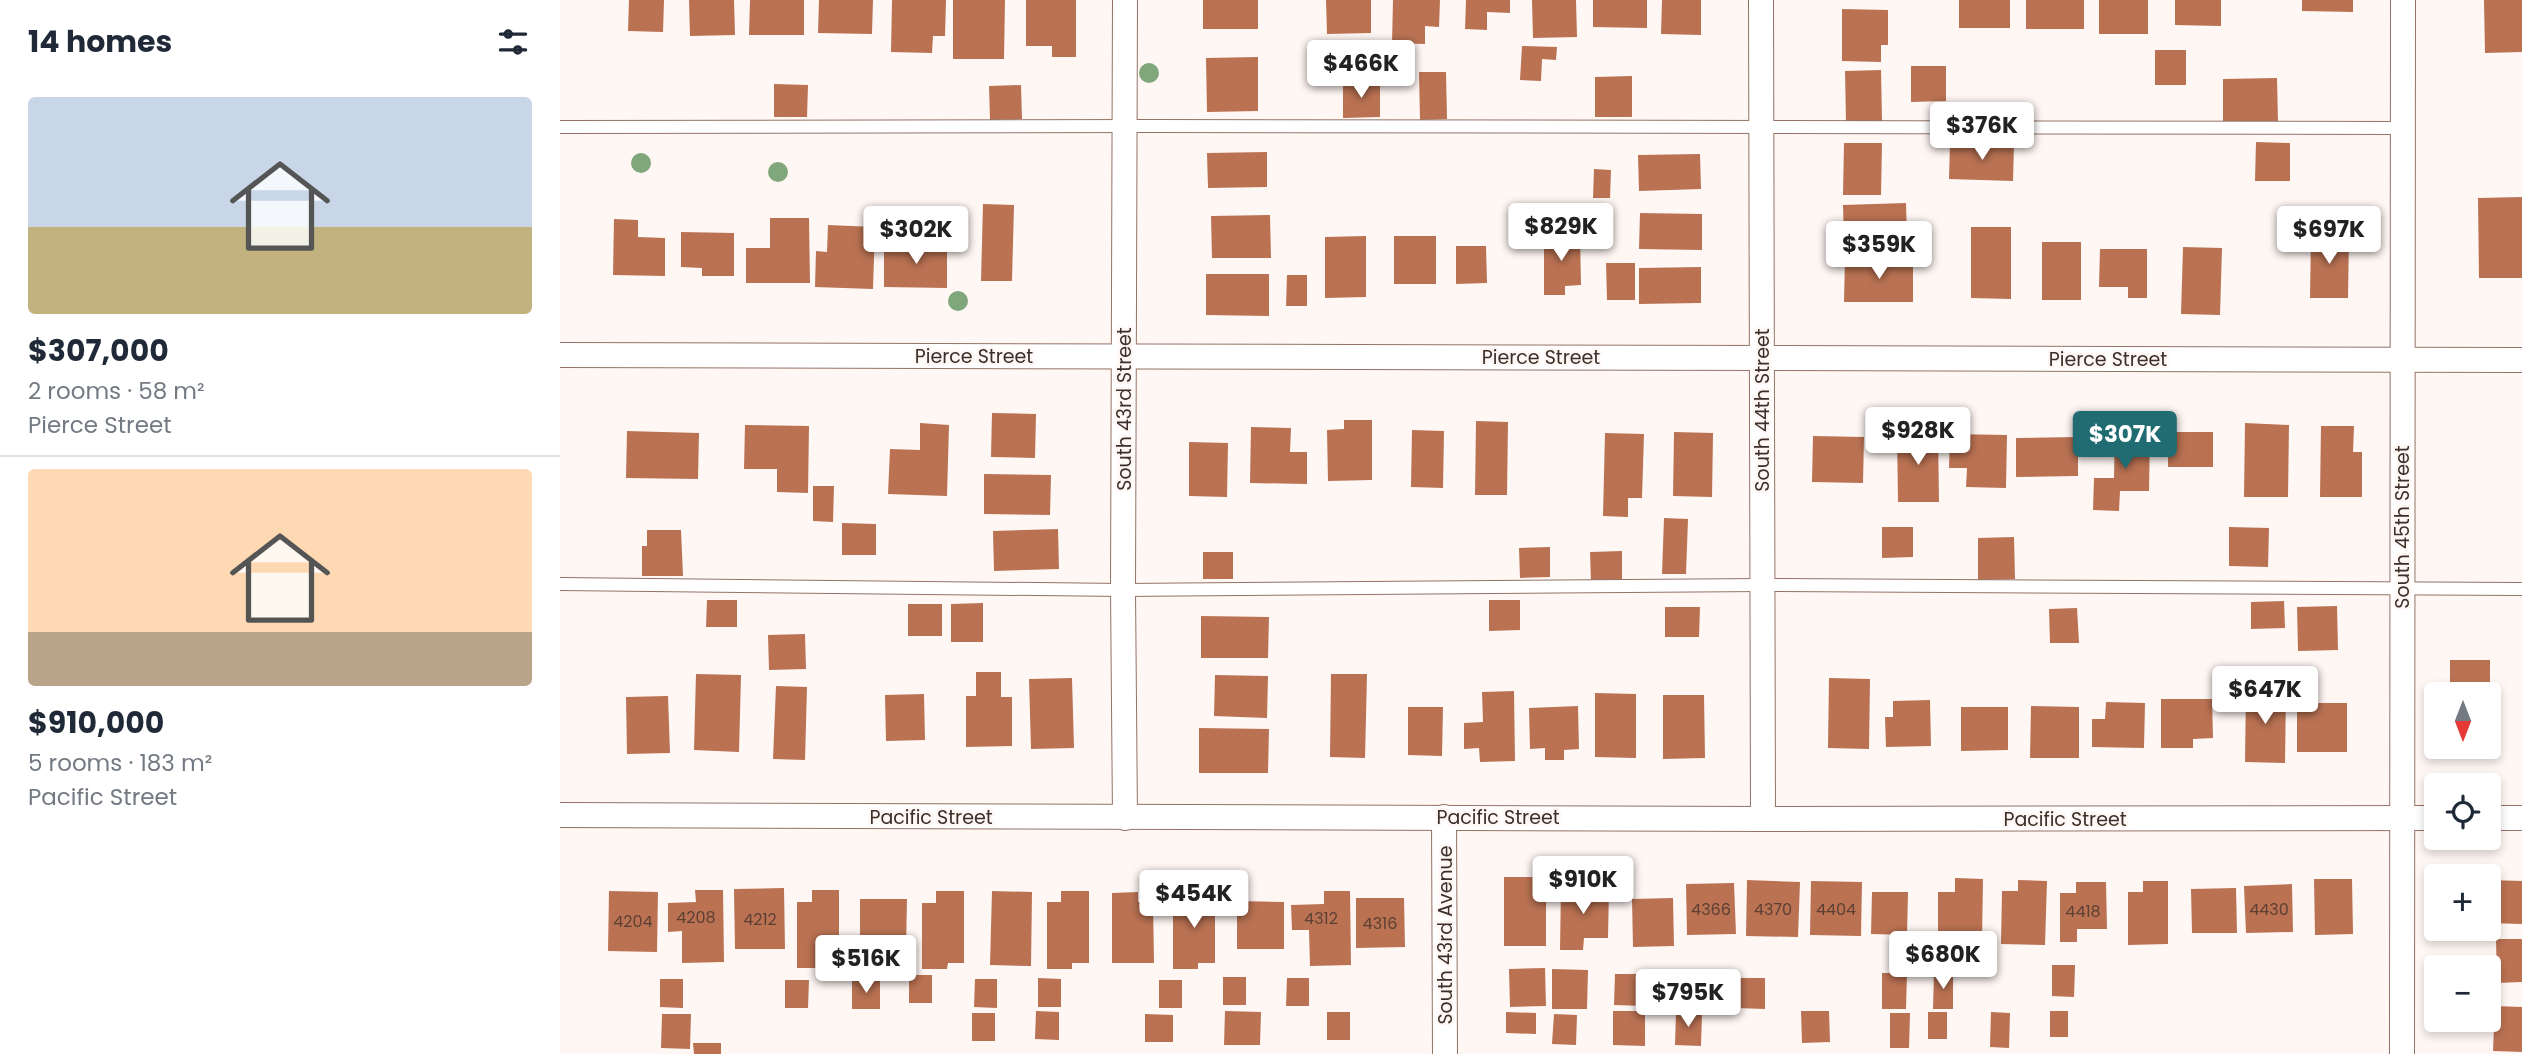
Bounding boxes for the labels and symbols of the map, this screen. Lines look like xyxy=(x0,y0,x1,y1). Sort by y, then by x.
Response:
pin: $466K xyxy=(1312,41,1410,100)
pin: $376K xyxy=(1933,102,2031,162)
pin: $829K xyxy=(1512,204,1610,263)
pin: $302K xyxy=(867,206,965,266)
pin: $697K xyxy=(2280,206,2378,266)
pin: $359K xyxy=(1830,222,1928,281)
street label: South 43rd Street xyxy=(1111,327,1138,491)
street label: South 44th Street xyxy=(1749,328,1776,492)
street label: Pierce Street xyxy=(915,343,1033,370)
street label: Pierce Street xyxy=(1482,344,1600,371)
street label: Pierce Street xyxy=(2049,346,2167,373)
pin: $928K xyxy=(1869,407,1967,467)
pin: $307K xyxy=(2076,412,2174,471)
street label: South 45th Street xyxy=(2389,445,2416,609)
pin: $647K xyxy=(2216,666,2314,726)
north arrow xyxy=(2424,682,2501,760)
street label: Pacific Street xyxy=(869,804,993,831)
street label: Pacific Street xyxy=(1436,804,1560,831)
street label: Pacific Street xyxy=(2003,806,2127,833)
street label: South 43rd Avenue xyxy=(1432,845,1459,1025)
pin: $910K xyxy=(1534,856,1632,916)
pin: $454K xyxy=(1145,870,1243,930)
house number: 4366 xyxy=(1691,898,1731,921)
house number: 4370 xyxy=(1754,898,1792,921)
house number: 4404 xyxy=(1816,898,1856,921)
house number: 4430 xyxy=(2249,898,2289,921)
house number: 4418 xyxy=(2065,900,2101,923)
house number: 4208 xyxy=(676,906,716,929)
house number: 4312 xyxy=(1304,907,1338,930)
house number: 4212 xyxy=(743,908,777,931)
house number: 4204 xyxy=(613,910,653,933)
house number: 4316 xyxy=(1363,912,1397,935)
pin: $680K xyxy=(1894,932,1992,991)
pin: $516K xyxy=(817,936,915,995)
pin: $795K xyxy=(1639,970,1737,1029)

